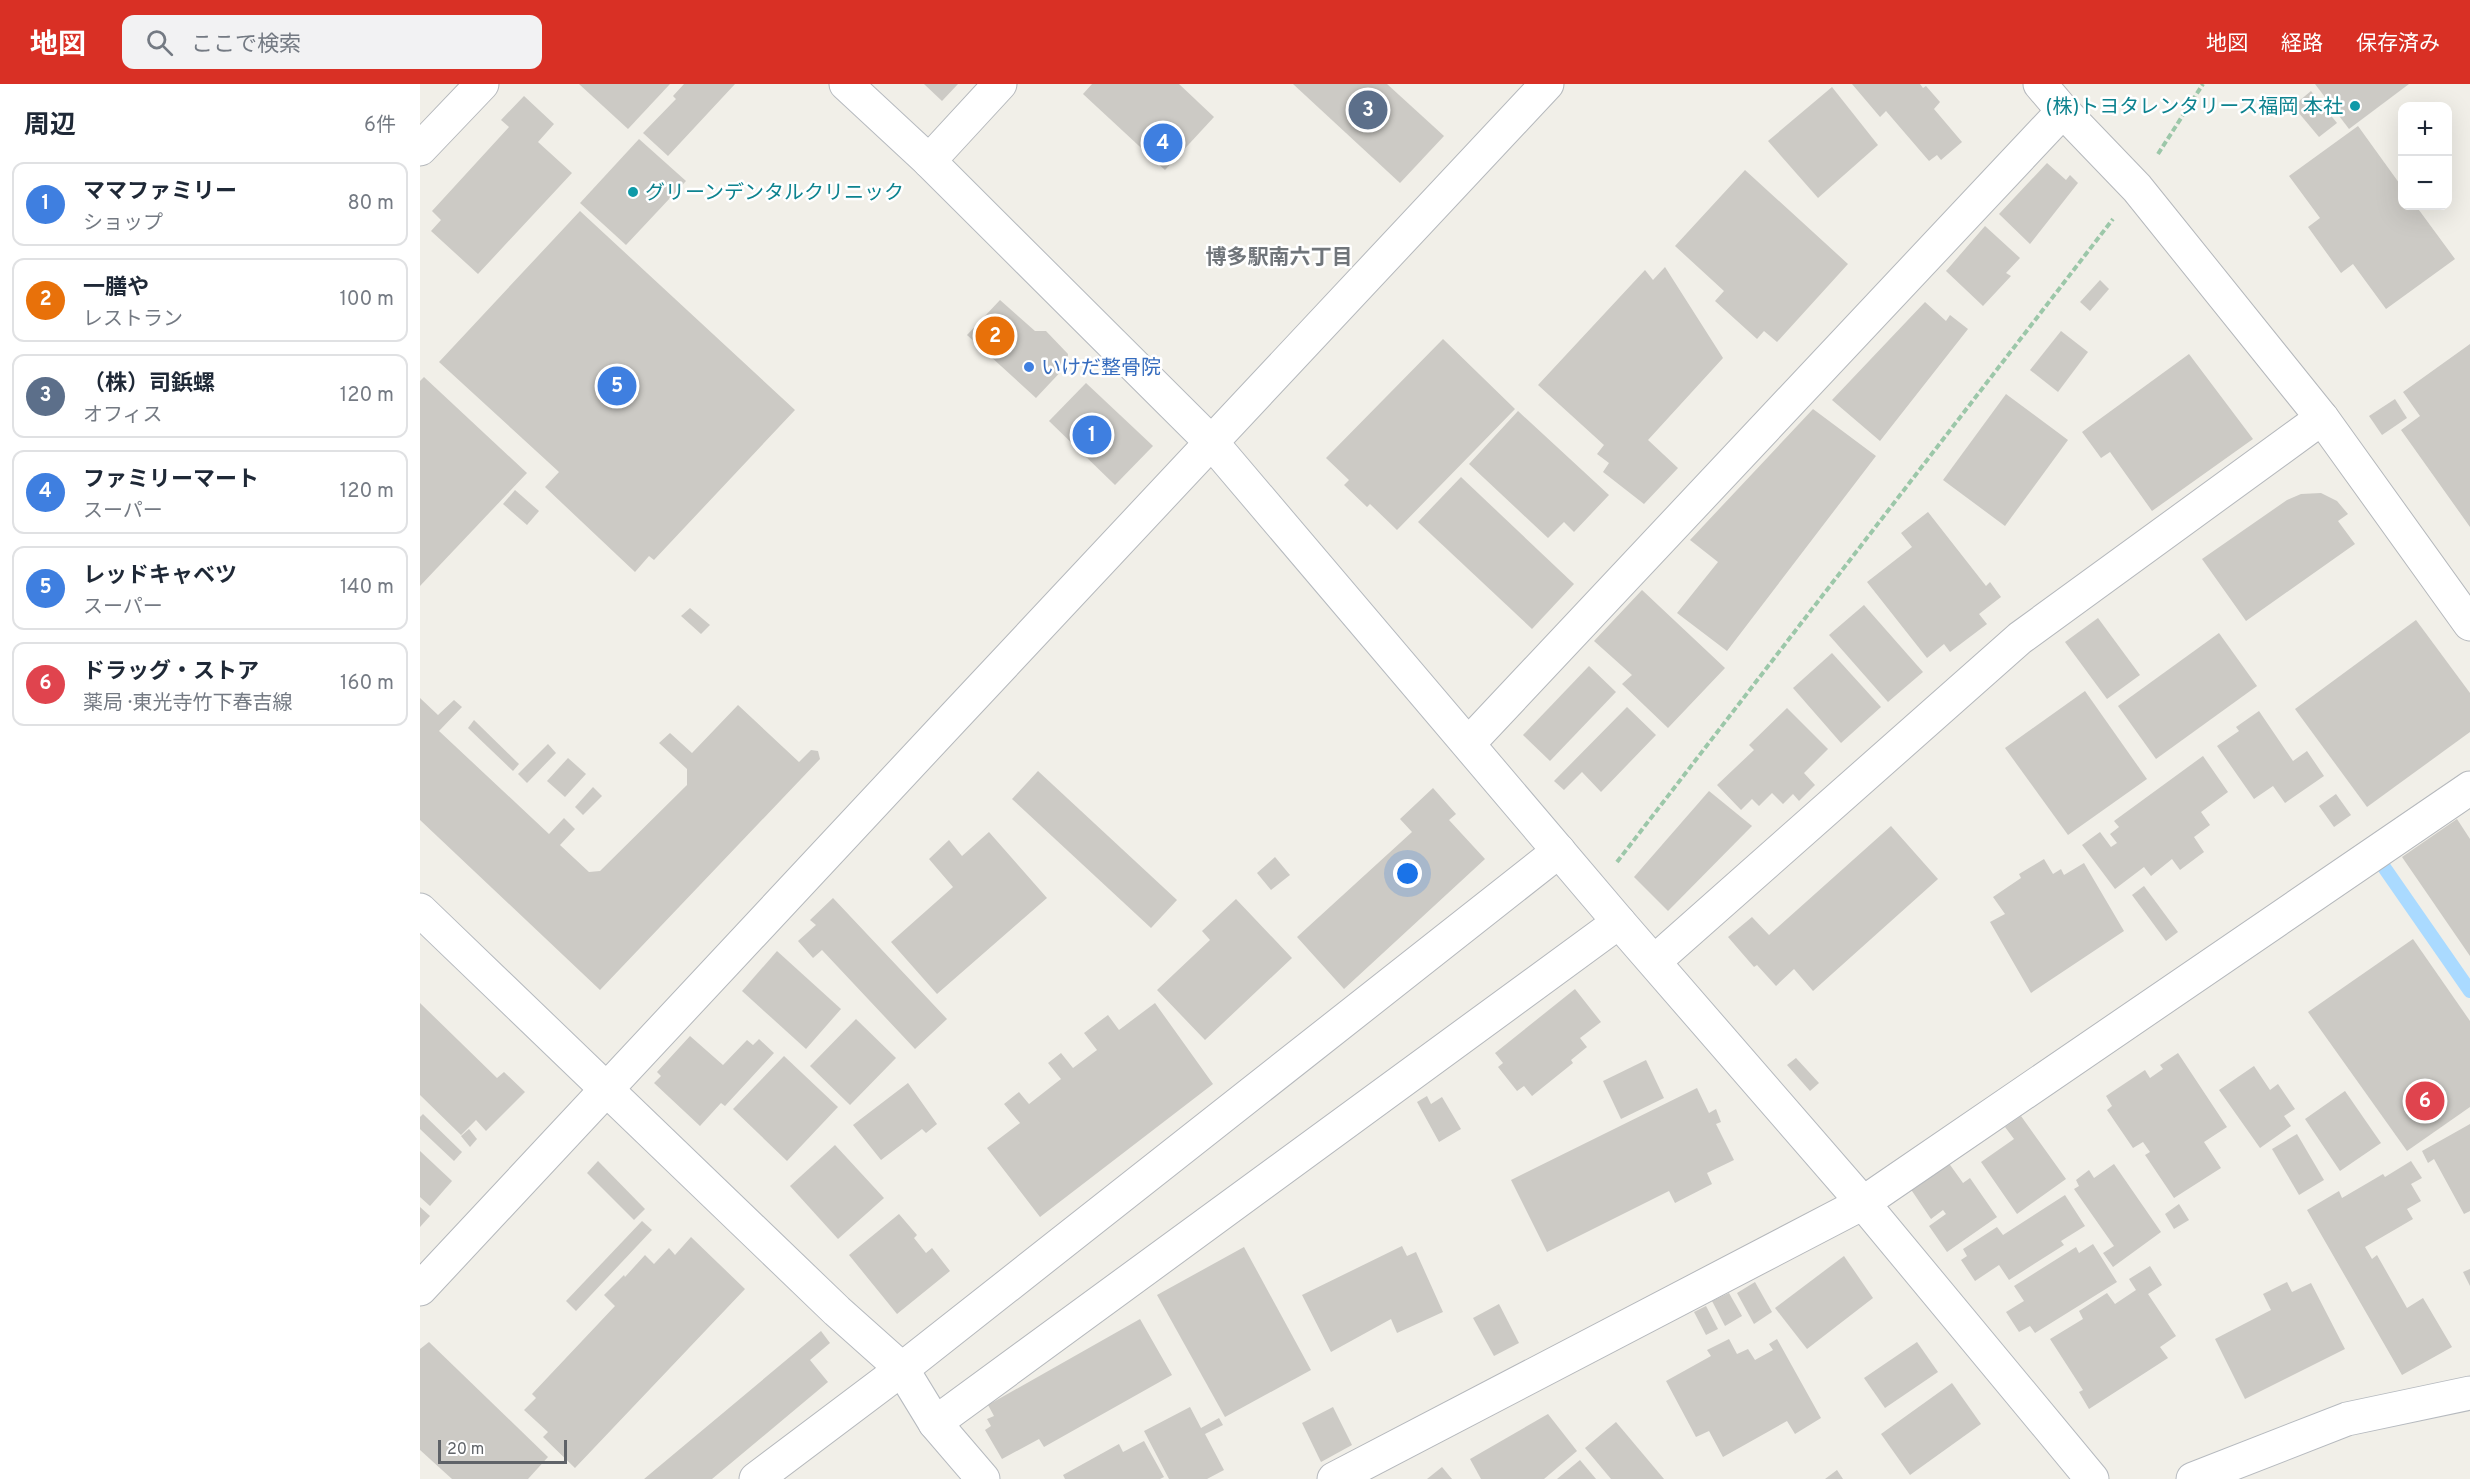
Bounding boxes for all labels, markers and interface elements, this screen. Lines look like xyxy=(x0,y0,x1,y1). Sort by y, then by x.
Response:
search box xyxy=(122,15,542,69)
icon: search xyxy=(143,26,176,59)
text: 地図 xyxy=(30,28,86,64)
text: 地図 xyxy=(2206,31,2248,58)
text: 経路 xyxy=(2281,31,2323,58)
text: 保存済み xyxy=(2356,31,2440,58)
text: ここで検索 xyxy=(191,32,301,59)
pin: 3 xyxy=(1348,87,1388,132)
place label: (株)トヨタレンタリース福岡 本社 xyxy=(2046,95,2343,121)
marker: (株)トヨタレンタリース福岡 本社 xyxy=(2348,99,2362,113)
map controls xyxy=(2398,102,2452,210)
button: + xyxy=(2398,102,2452,156)
text: 周辺 xyxy=(24,110,76,143)
text: 6件 xyxy=(364,113,396,139)
pin: 4 xyxy=(1144,120,1182,166)
button: − xyxy=(2398,156,2452,210)
text: ママファミリー xyxy=(83,179,237,206)
place label: グリーンデンタルクリニック xyxy=(645,181,904,207)
marker: グリーンデンタルクリニック xyxy=(626,185,640,199)
text: 1 xyxy=(42,191,50,217)
text: 80 m xyxy=(348,191,394,217)
text: ショップ xyxy=(83,211,163,237)
district label: 博多駅南六丁目 xyxy=(1206,245,1353,272)
text: 一膳や xyxy=(83,275,149,302)
text: 2 xyxy=(39,287,52,313)
text: 100 m xyxy=(339,287,394,313)
text: レストラン xyxy=(83,307,183,333)
pin: 2 xyxy=(976,314,1014,358)
place label: いけだ整骨院 xyxy=(1041,356,1161,382)
marker: いけだ整骨院 xyxy=(1022,360,1036,374)
pin: 5 xyxy=(598,364,636,408)
text: （株）司鋲螺 xyxy=(83,371,215,398)
text: 3 xyxy=(40,383,52,409)
text: 120 m xyxy=(340,383,394,409)
text: オフィス xyxy=(83,403,163,429)
pin: 1 xyxy=(1072,412,1112,458)
text: ファミリーマート xyxy=(83,467,259,494)
text: 4 xyxy=(39,479,52,505)
text: 120 m xyxy=(340,479,394,505)
text: スーパー xyxy=(83,499,163,525)
text: レッドキャベツ xyxy=(83,563,237,590)
text: 5 xyxy=(39,575,52,601)
text: 140 m xyxy=(340,575,394,601)
text: スーパー xyxy=(83,595,163,621)
text: ドラッグ・ストア xyxy=(83,659,259,686)
text: 6 xyxy=(39,671,52,697)
text: 160 m xyxy=(340,671,394,697)
text: 薬局 · 東光寺竹下春吉線 xyxy=(83,691,292,717)
your location xyxy=(1393,859,1422,888)
pin: 6 xyxy=(2406,1078,2444,1124)
scale bar xyxy=(438,1437,567,1464)
text: 20 m xyxy=(447,1440,484,1460)

